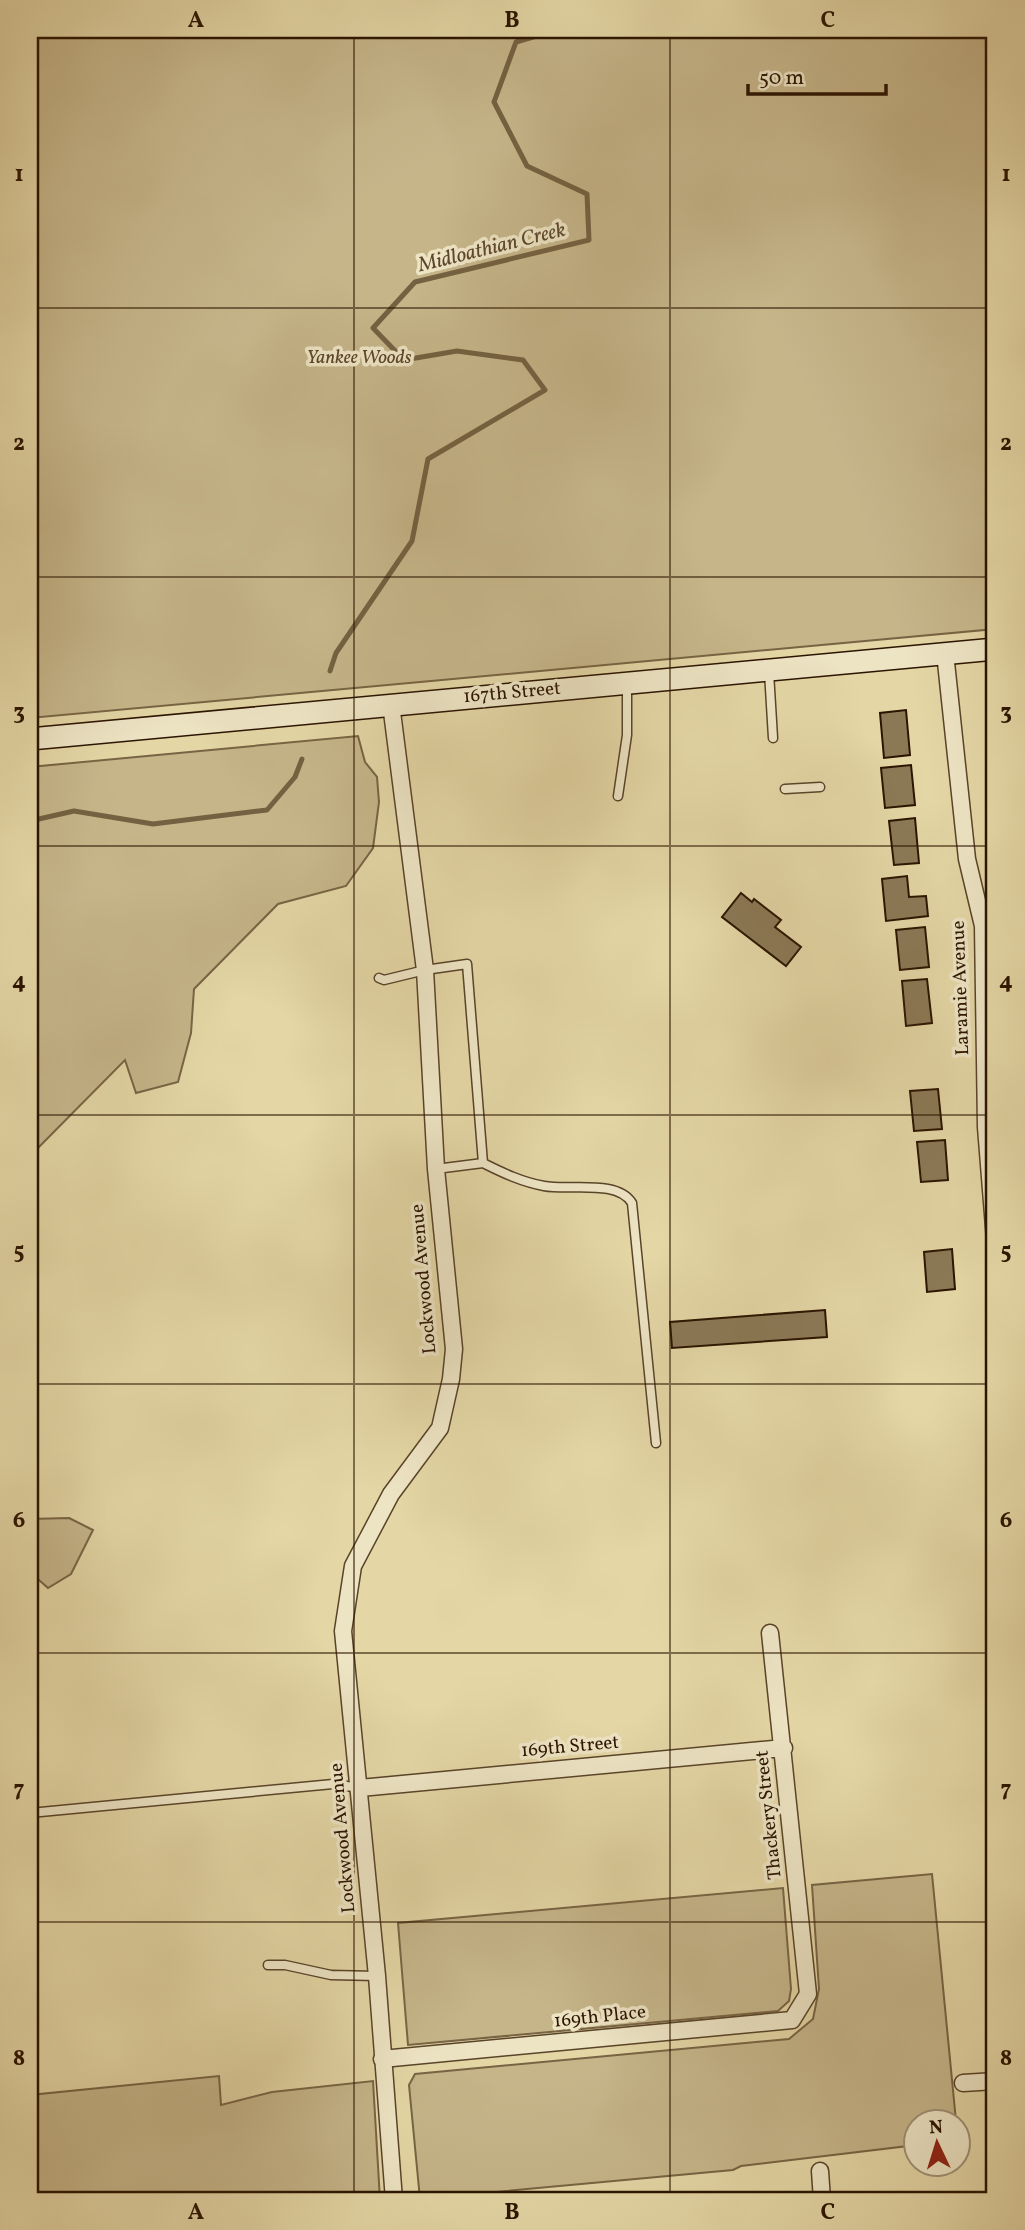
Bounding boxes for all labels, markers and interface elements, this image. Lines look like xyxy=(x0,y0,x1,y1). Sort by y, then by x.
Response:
text: A xyxy=(188,5,204,37)
text: B xyxy=(504,5,520,37)
text: C xyxy=(821,5,835,37)
scale bar xyxy=(748,52,887,96)
text: 50 m xyxy=(759,64,804,93)
text: 1 xyxy=(14,159,24,191)
text: 1 xyxy=(1001,159,1011,191)
water label: Midloathian Creek xyxy=(414,216,569,281)
park label: Yankee Woods xyxy=(306,345,412,371)
text: 2 xyxy=(13,428,25,460)
text: 2 xyxy=(1000,428,1012,460)
street label: 167th Street xyxy=(462,676,562,710)
text: 3 xyxy=(13,697,25,729)
text: 3 xyxy=(1000,697,1012,729)
street label: Laramie Avenue xyxy=(946,920,976,1056)
text: 4 xyxy=(12,966,26,998)
text: 4 xyxy=(999,966,1013,998)
street label: Lockwood Avenue xyxy=(404,1203,444,1355)
text: 5 xyxy=(13,1236,25,1268)
text: 5 xyxy=(1000,1236,1012,1268)
text: 6 xyxy=(13,1505,25,1537)
text: 6 xyxy=(1000,1505,1012,1537)
street label: 169th Street xyxy=(520,1730,620,1764)
street label: Thackery Street xyxy=(749,1749,789,1881)
street label: Lockwood Avenue xyxy=(323,1762,363,1914)
text: 7 xyxy=(14,1774,25,1806)
text: 7 xyxy=(1001,1774,1012,1806)
street label: 169th Place xyxy=(553,1999,647,2035)
text: 8 xyxy=(13,2043,25,2075)
text: 8 xyxy=(1000,2043,1012,2075)
north arrow xyxy=(902,2108,972,2178)
text: N xyxy=(928,2115,944,2141)
text: A xyxy=(188,2197,204,2229)
text: B xyxy=(504,2197,520,2229)
text: C xyxy=(821,2197,835,2229)

